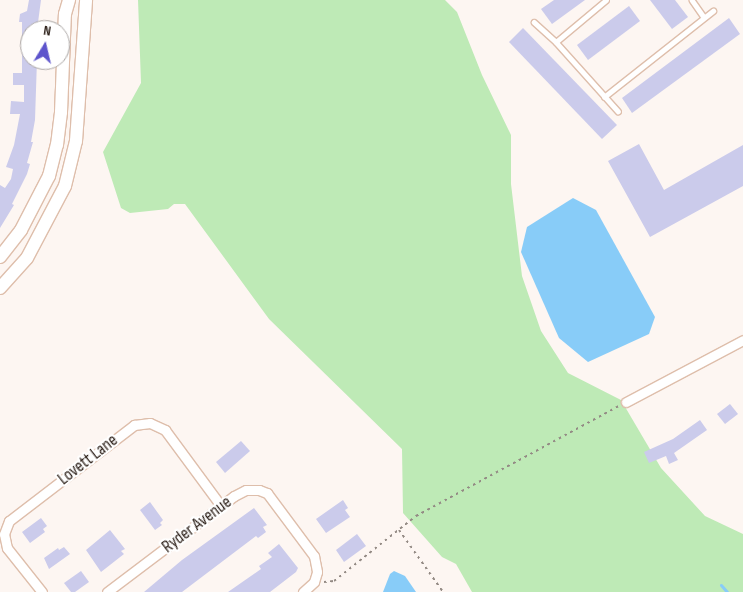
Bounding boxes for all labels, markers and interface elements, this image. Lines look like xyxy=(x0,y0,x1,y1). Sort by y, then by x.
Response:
north arrow xyxy=(20,20,70,70)
text: N xyxy=(42,22,52,40)
street label: Lovett Lane xyxy=(54,430,122,490)
street label: Ryder Avenue xyxy=(158,492,236,558)

